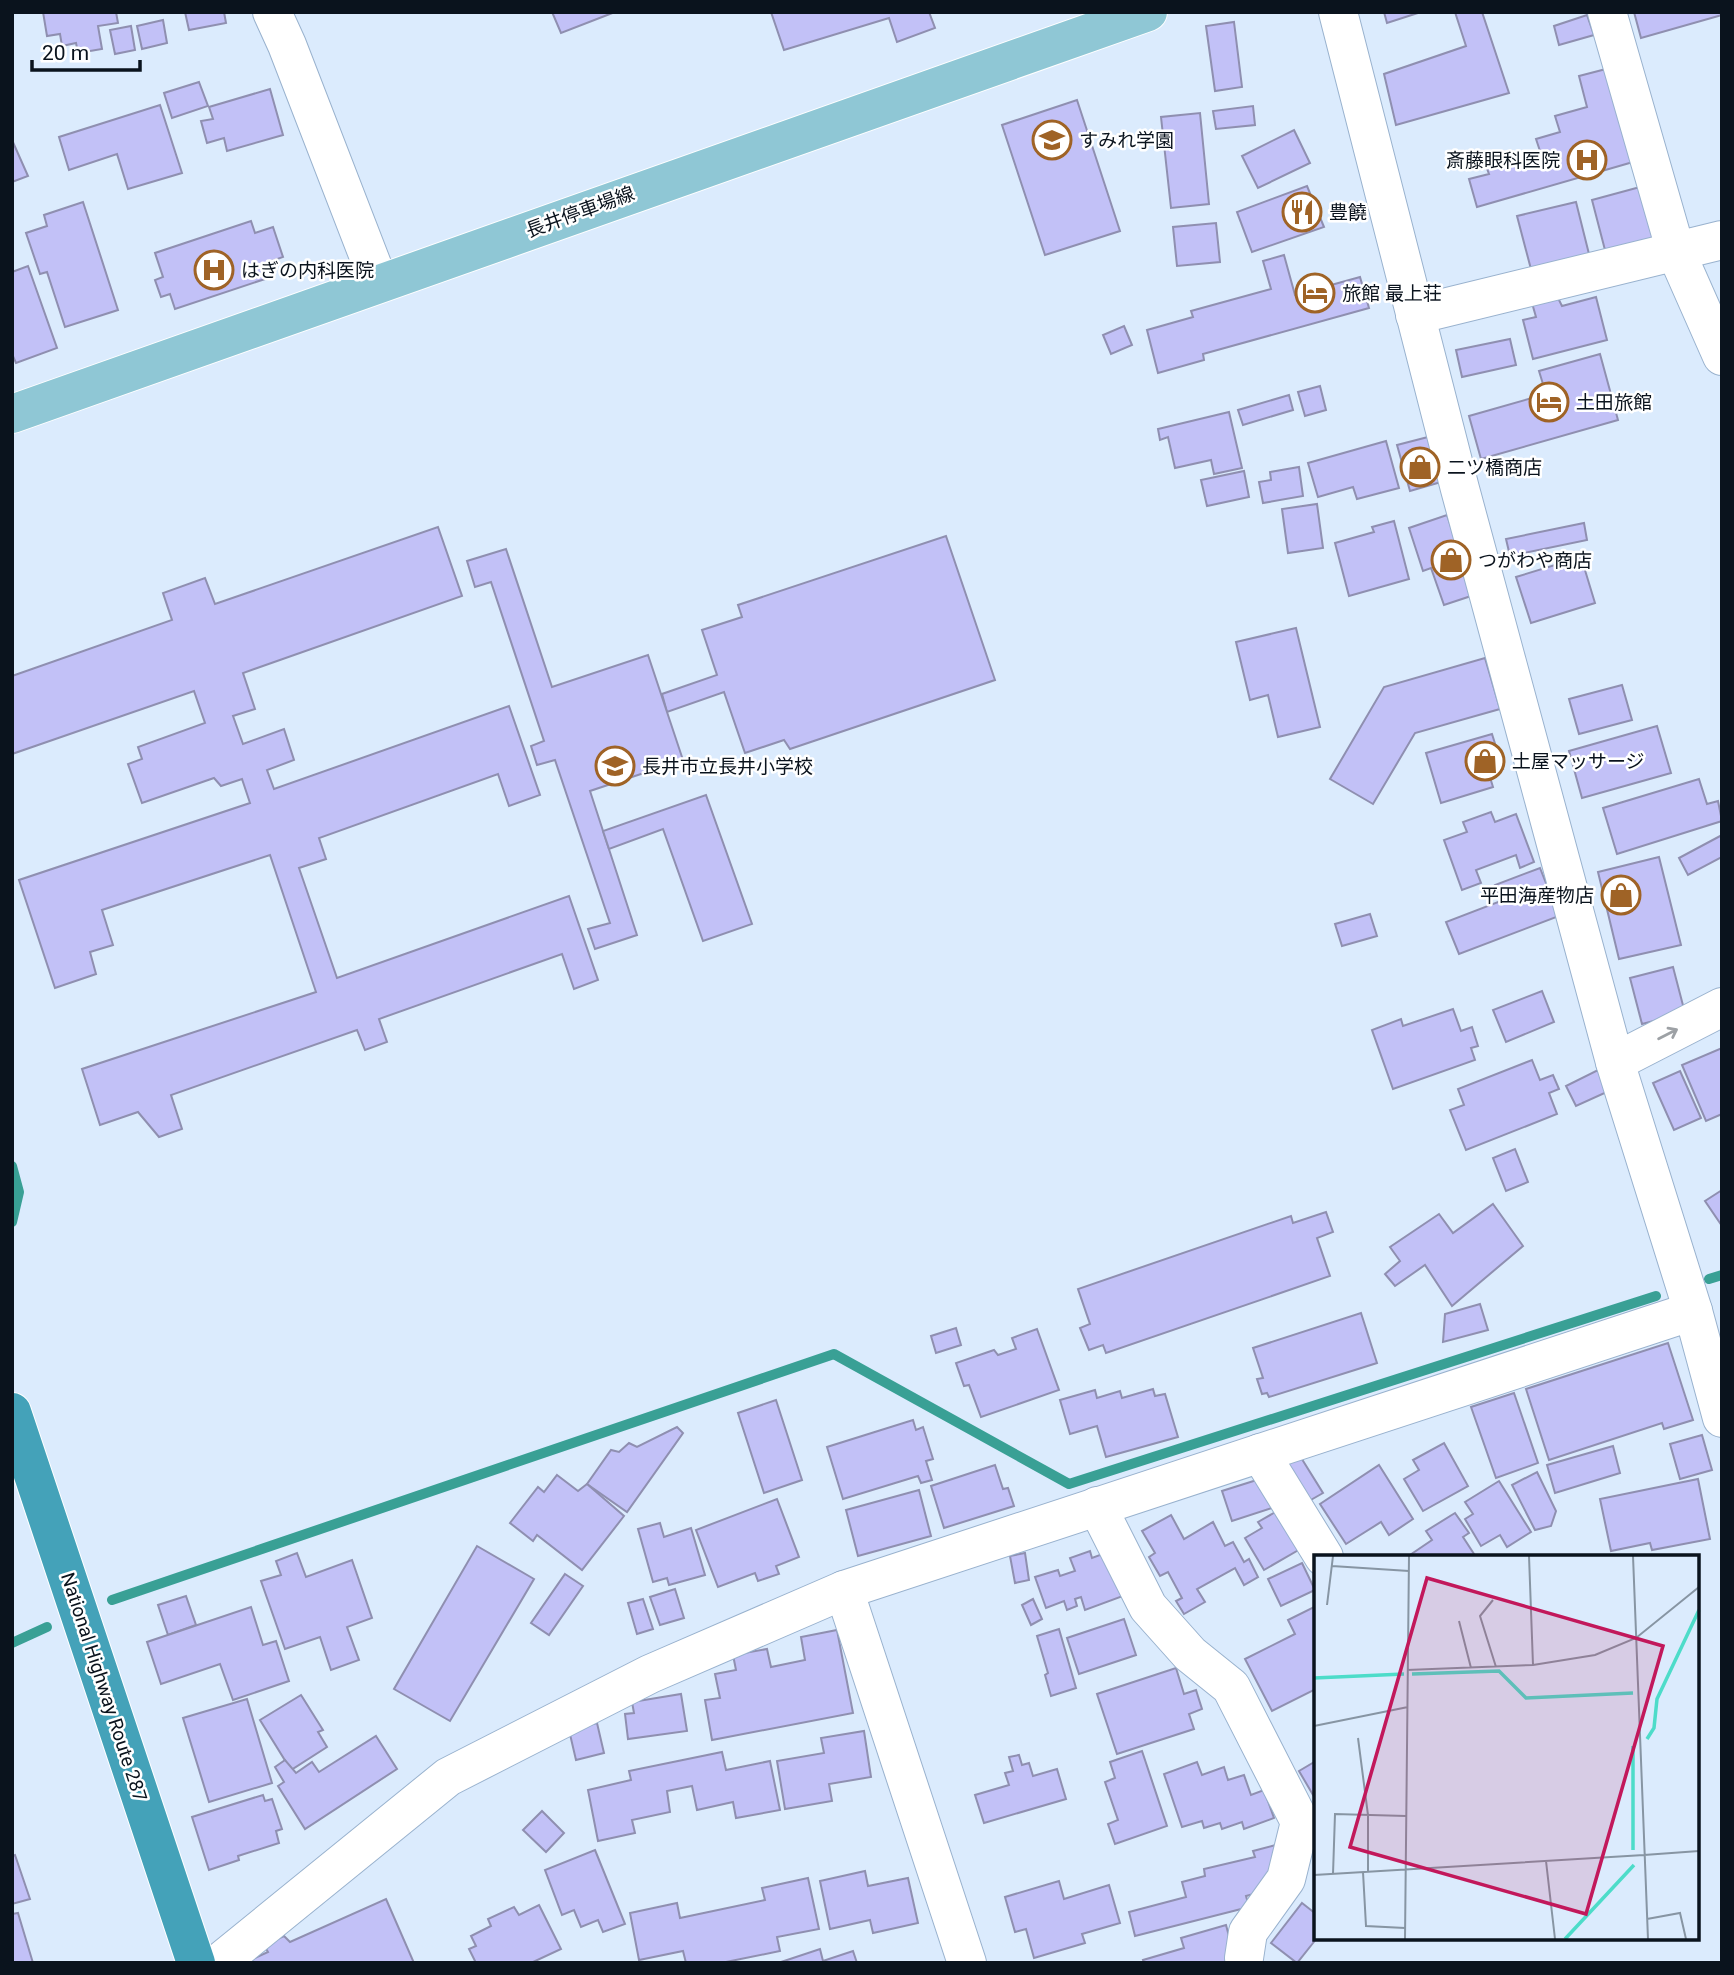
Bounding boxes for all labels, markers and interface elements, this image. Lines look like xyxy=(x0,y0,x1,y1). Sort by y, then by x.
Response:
scale bar xyxy=(32,28,140,72)
text: 20 m xyxy=(42,41,89,65)
school or university icon: すみれ学園 xyxy=(1031,119,1073,161)
place label: すみれ学園 xyxy=(1079,129,1174,152)
hospital icon: 斎藤眼科医院 xyxy=(1566,139,1608,181)
place label: 斎藤眼科医院 xyxy=(1446,149,1560,172)
street label: 長井停車場線 xyxy=(522,182,638,242)
restaurant icon: 豊饒 xyxy=(1281,191,1323,233)
place label: 豊饒 xyxy=(1329,201,1367,224)
hospital icon: はぎの内科医院 xyxy=(193,249,235,291)
place label: はぎの内科医院 xyxy=(241,259,374,282)
hotel icon: 旅館 最上荘 xyxy=(1294,272,1336,314)
place label: 旅館 最上荘 xyxy=(1342,282,1442,305)
hotel icon: 土田旅館 xyxy=(1528,381,1570,423)
place label: 土田旅館 xyxy=(1576,391,1652,414)
shop icon: 二ツ橋商店 xyxy=(1399,446,1441,488)
place label: 二ツ橋商店 xyxy=(1447,456,1542,479)
shop icon: つがわや商店 xyxy=(1430,539,1472,581)
place label: つがわや商店 xyxy=(1478,549,1592,572)
shop icon: 土屋マッサージ xyxy=(1464,740,1506,782)
school or university icon: 長井市立長井小学校 xyxy=(594,745,636,787)
place label: 土屋マッサージ xyxy=(1512,750,1645,773)
place label: 長井市立長井小学校 xyxy=(642,755,813,778)
shop icon: 平田海産物店 xyxy=(1600,874,1642,916)
place label: 平田海産物店 xyxy=(1480,884,1594,907)
one-way arrow xyxy=(1658,1027,1678,1041)
inset map xyxy=(1314,1555,1699,1940)
street label: National Highway Route 287 xyxy=(56,1570,152,1804)

